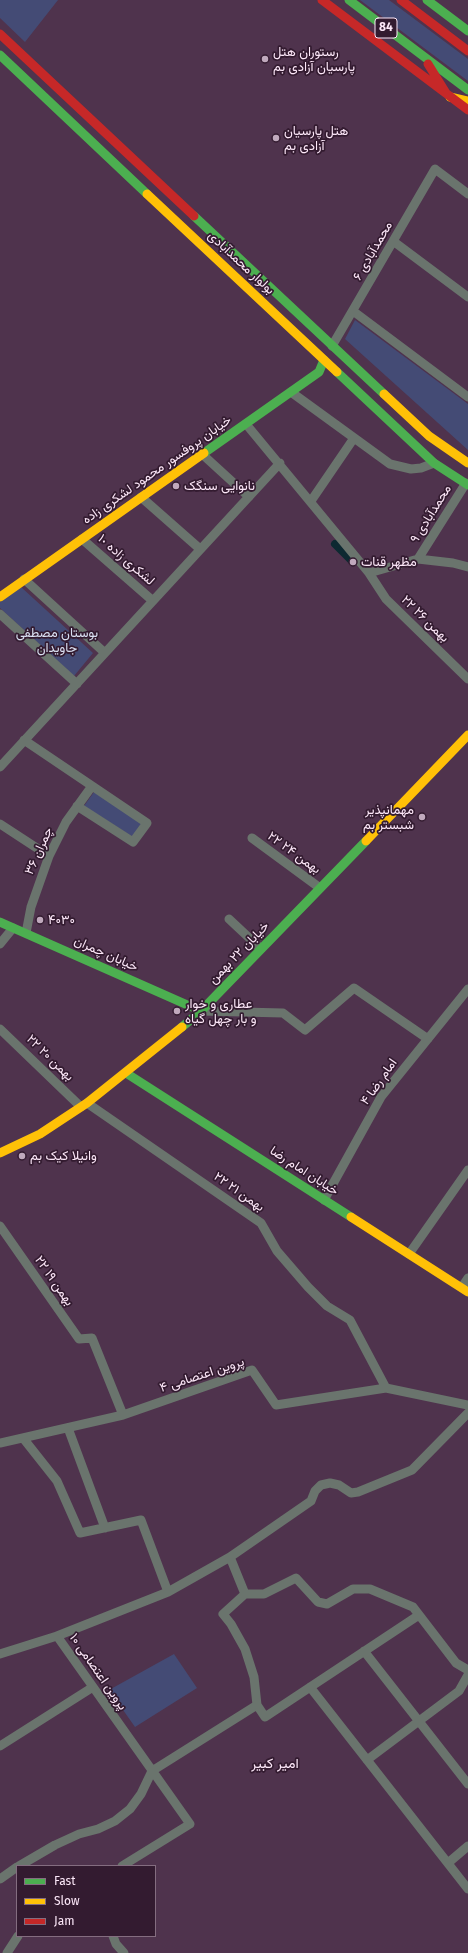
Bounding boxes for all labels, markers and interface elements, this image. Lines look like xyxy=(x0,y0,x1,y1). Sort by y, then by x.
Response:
road number: 84 xyxy=(375,18,397,38)
place label: رستوران هتل پارسیان آزادی بم xyxy=(273,44,355,75)
marker: رستوران هتل پارسیان آزادی بم xyxy=(260,54,270,64)
place label: هتل پارسیان آزادی بم xyxy=(284,123,348,154)
marker: هتل پارسیان آزادی بم xyxy=(271,133,281,143)
street label: محمدآبادی ۶ xyxy=(350,219,396,283)
street label: بولوار محمدآبادی xyxy=(204,228,278,298)
street label: خیابان پروفسور محمود لشکری زاده xyxy=(79,412,235,528)
place label: نانوایی سنگک xyxy=(184,478,255,494)
marker: نانوایی سنگک xyxy=(171,481,181,491)
street label: محمدآبادی ۹ xyxy=(407,482,455,546)
street label: لشکری زاده ١٠ xyxy=(94,531,158,589)
place label: مظهر قنات xyxy=(361,554,417,570)
marker: مظهر قنات xyxy=(348,557,358,567)
street label: ۲۲ بهمن ۲۶ xyxy=(398,592,452,646)
park label: بوستان مصطفی جاویدان xyxy=(16,625,98,656)
place label: مهمانپذیر شبستر بم xyxy=(363,802,414,833)
marker: مهمانپذیر شبستر بم xyxy=(417,812,427,822)
street label: چمران ۳۶ xyxy=(22,825,56,877)
street label: ۲۲ بهمن ۲۴ xyxy=(264,829,324,877)
place label: ۴۰۳۰ xyxy=(48,912,75,928)
marker: ۴۰۳۰ xyxy=(35,915,45,925)
street label: خیابان ۲۲ بهمن xyxy=(205,919,273,987)
street label: خیابان چمران xyxy=(72,933,140,975)
place label: عطاری و خوار و بار چهل گیاه xyxy=(185,996,257,1027)
marker: عطاری و خوار و بار چهل گیاه xyxy=(172,1006,182,1016)
street label: ۲۲ بهمن ۲۰ xyxy=(23,1032,77,1084)
street label: امام رضا ۴ xyxy=(357,1056,401,1108)
street label: خیابان امام رضا xyxy=(267,1143,341,1199)
place label: وانیلا کیک بم xyxy=(30,1148,97,1164)
marker: وانیلا کیک بم xyxy=(17,1151,27,1161)
street label: ۲۲ بهمن ۲۱ xyxy=(211,1169,267,1215)
street label: ۲۲ بهمن ۱۹ xyxy=(31,1253,77,1309)
street label: پروین اعتصامی ۴ xyxy=(158,1354,246,1396)
street label: پروین اعتصامی ۱۰ xyxy=(66,1631,130,1713)
district label: امیر کبیر xyxy=(251,1756,299,1772)
legend xyxy=(16,1865,156,1937)
text: Fast xyxy=(54,1874,76,1888)
text: Slow xyxy=(54,1894,80,1908)
text: Jam xyxy=(54,1914,74,1928)

